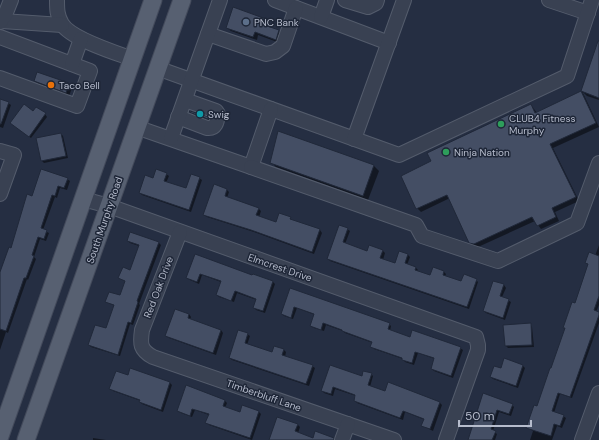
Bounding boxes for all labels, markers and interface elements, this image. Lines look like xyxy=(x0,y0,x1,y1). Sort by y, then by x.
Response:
place label: PNC Bank xyxy=(254,16,299,29)
marker: PNC Bank xyxy=(241,17,251,27)
place label: Taco Bell xyxy=(59,79,100,92)
marker: Taco Bell xyxy=(46,80,56,90)
place label: Swig xyxy=(208,108,230,121)
marker: Swig xyxy=(195,109,205,119)
place label: CLUB4 Fitness Murphy xyxy=(509,112,576,137)
marker: CLUB4 Fitness Murphy xyxy=(496,119,506,129)
place label: Ninja Nation xyxy=(454,146,510,159)
marker: Ninja Nation xyxy=(441,147,451,157)
street label: South Murphy Road xyxy=(84,175,125,265)
street label: Elmcrest Drive xyxy=(246,250,314,285)
street label: Red Oak Drive xyxy=(141,254,176,320)
street label: Timberbluff Lane xyxy=(225,377,303,414)
scale bar xyxy=(459,402,531,428)
text: 50 m xyxy=(465,408,494,424)

